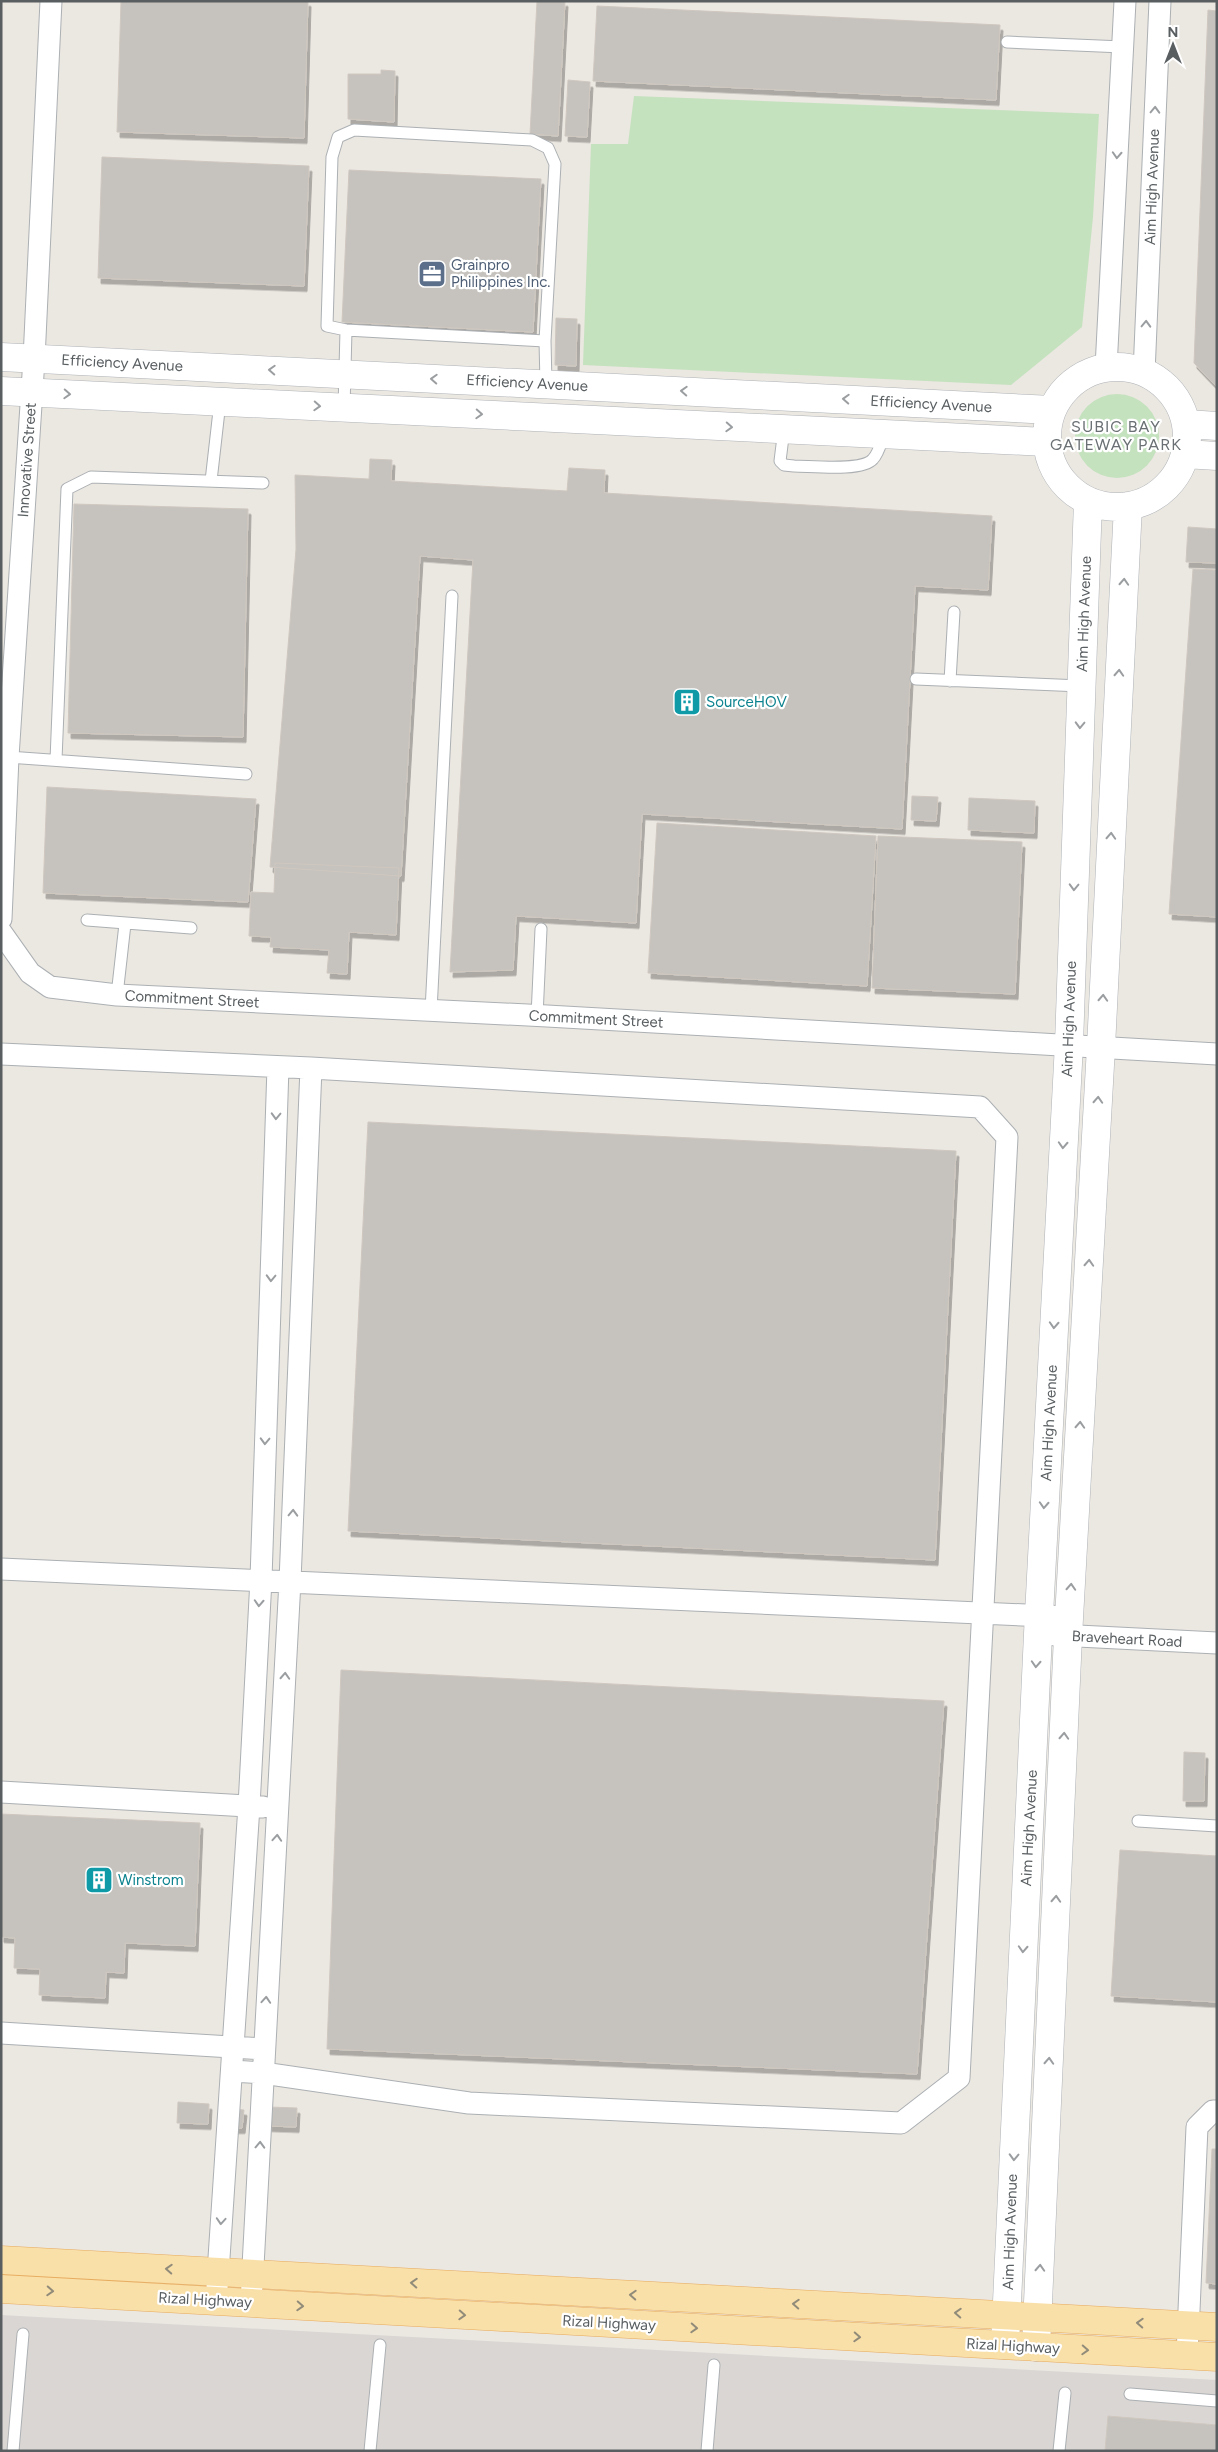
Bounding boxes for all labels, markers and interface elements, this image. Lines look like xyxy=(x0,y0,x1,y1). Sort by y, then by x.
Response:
north arrow xyxy=(1148,20,1198,70)
text: N xyxy=(1168,24,1178,41)
one-way arrow xyxy=(1150,105,1161,113)
street label: Aim High Avenue xyxy=(1141,128,1163,246)
one-way arrow xyxy=(1111,151,1122,159)
place label: Grainpro Philippines Inc. xyxy=(451,256,550,291)
office icon: Grainpro Philippines Inc. xyxy=(417,259,447,289)
one-way arrow xyxy=(1141,320,1152,328)
street label: Efficiency Avenue xyxy=(61,351,183,375)
one-way arrow xyxy=(268,365,276,376)
street label: Efficiency Avenue xyxy=(466,371,588,395)
one-way arrow xyxy=(430,373,438,384)
one-way arrow xyxy=(680,386,688,397)
one-way arrow xyxy=(64,388,72,399)
street label: Efficiency Avenue xyxy=(870,392,992,416)
one-way arrow xyxy=(842,394,850,405)
one-way arrow xyxy=(313,401,321,412)
street label: Innovative Street xyxy=(14,402,40,518)
one-way arrow xyxy=(476,409,484,420)
district label: SUBIC BAY GATEWAY PARK xyxy=(1050,417,1182,454)
one-way arrow xyxy=(725,421,733,432)
street label: Aim High Avenue xyxy=(1073,555,1095,673)
one-way arrow xyxy=(1118,578,1129,586)
one-way arrow xyxy=(1114,669,1125,677)
building icon: SourceHOV xyxy=(672,687,702,717)
place label: SourceHOV xyxy=(706,693,787,711)
one-way arrow xyxy=(1075,722,1085,729)
one-way arrow xyxy=(1106,831,1117,839)
one-way arrow xyxy=(1069,884,1080,892)
street label: Aim High Avenue xyxy=(1058,960,1080,1078)
street label: Commitment Street xyxy=(124,986,260,1012)
one-way arrow xyxy=(1098,994,1109,1002)
street label: Commitment Street xyxy=(528,1006,664,1032)
one-way arrow xyxy=(1093,1096,1104,1104)
one-way arrow xyxy=(271,1112,281,1120)
one-way arrow xyxy=(1058,1142,1069,1150)
one-way arrow xyxy=(1084,1258,1095,1266)
one-way arrow xyxy=(265,1275,276,1283)
one-way arrow xyxy=(1048,1321,1059,1329)
street label: Aim High Avenue xyxy=(1037,1364,1061,1482)
one-way arrow xyxy=(1075,1421,1086,1429)
one-way arrow xyxy=(260,1437,271,1445)
one-way arrow xyxy=(1039,1501,1050,1509)
one-way arrow xyxy=(288,1509,298,1517)
one-way arrow xyxy=(1066,1583,1077,1591)
one-way arrow xyxy=(254,1599,265,1607)
street label: Braveheart Road xyxy=(1071,1627,1183,1651)
one-way arrow xyxy=(1031,1661,1042,1669)
one-way arrow xyxy=(280,1671,291,1679)
one-way arrow xyxy=(1058,1732,1069,1740)
street label: Aim High Avenue xyxy=(1017,1769,1041,1887)
one-way arrow xyxy=(271,1834,282,1842)
building icon: Winstrom xyxy=(84,1865,114,1895)
place label: Winstrom xyxy=(118,1871,183,1889)
one-way arrow xyxy=(1051,1894,1062,1902)
one-way arrow xyxy=(1017,1945,1028,1953)
one-way arrow xyxy=(261,1996,272,2004)
one-way arrow xyxy=(1044,2057,1054,2064)
one-way arrow xyxy=(255,2141,266,2149)
one-way arrow xyxy=(1008,2154,1019,2162)
street label: Aim High Avenue xyxy=(999,2173,1021,2291)
one-way arrow xyxy=(216,2217,227,2225)
one-way arrow xyxy=(165,2264,173,2275)
one-way arrow xyxy=(1034,2264,1045,2272)
one-way arrow xyxy=(410,2277,418,2288)
one-way arrow xyxy=(46,2286,54,2297)
street label: Rizal Highway xyxy=(158,2289,252,2311)
one-way arrow xyxy=(629,2289,637,2300)
one-way arrow xyxy=(791,2298,799,2309)
one-way arrow xyxy=(296,2300,304,2311)
one-way arrow xyxy=(954,2307,962,2318)
one-way arrow xyxy=(458,2309,466,2320)
street label: Rizal Highway xyxy=(562,2312,656,2334)
one-way arrow xyxy=(1136,2317,1144,2328)
one-way arrow xyxy=(691,2322,699,2333)
one-way arrow xyxy=(853,2331,861,2342)
street label: Rizal Highway xyxy=(966,2335,1060,2357)
one-way arrow xyxy=(1081,2344,1089,2355)

